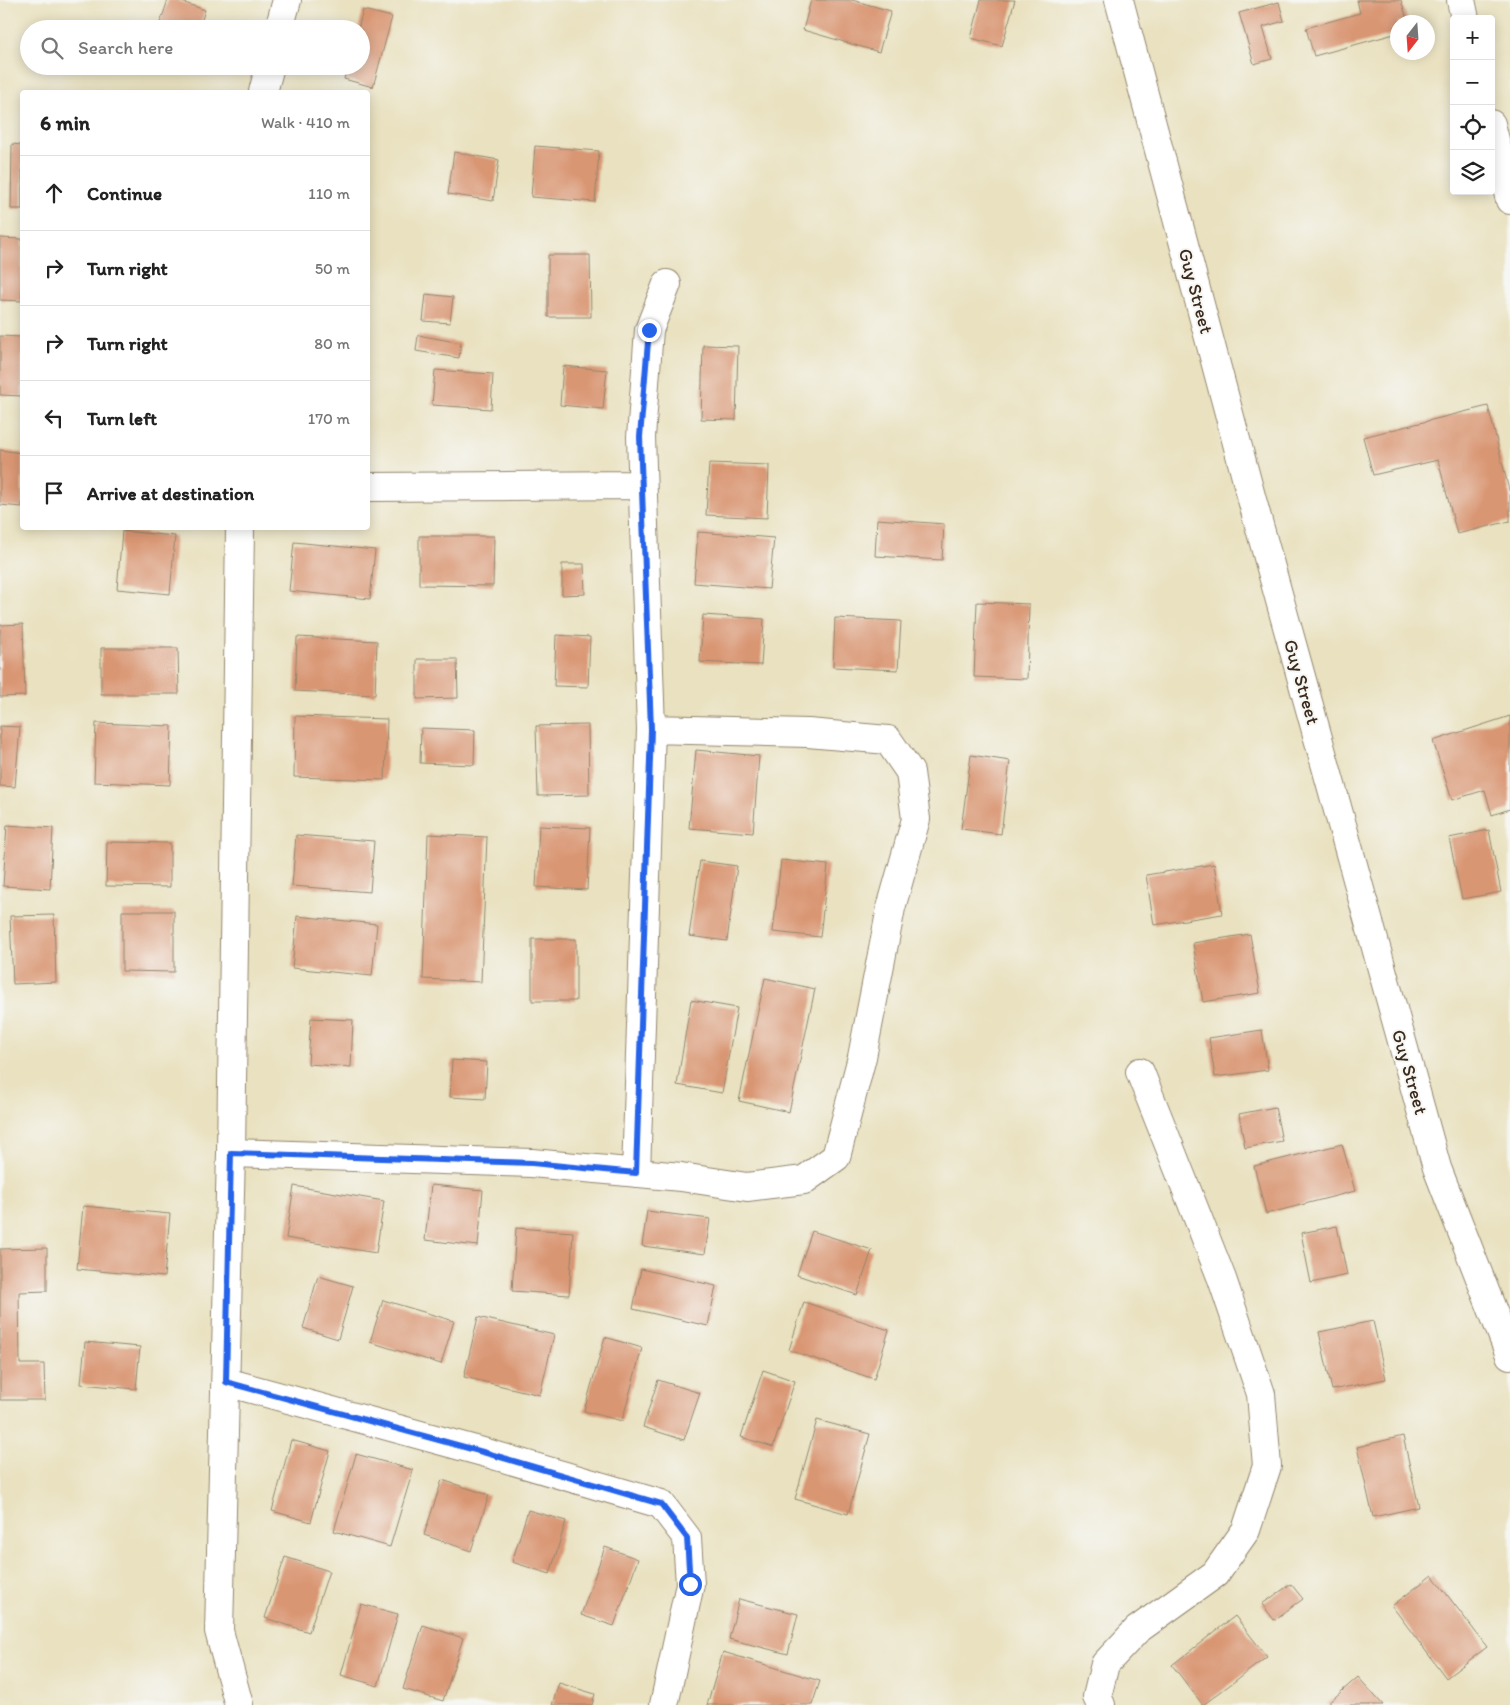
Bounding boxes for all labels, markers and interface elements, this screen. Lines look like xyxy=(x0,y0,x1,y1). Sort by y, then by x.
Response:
north arrow xyxy=(1390,15,1435,60)
map controls xyxy=(1450,15,1495,195)
button: + xyxy=(1450,15,1495,60)
search box xyxy=(20,20,370,75)
icon: search xyxy=(38,34,66,62)
text: Search here xyxy=(78,36,173,59)
button: − xyxy=(1450,60,1495,105)
button: locate xyxy=(1450,105,1495,150)
text: 6 min xyxy=(40,110,90,135)
text: Walk · 410 m xyxy=(261,113,350,132)
button: layers xyxy=(1450,150,1495,195)
icon: ahead xyxy=(40,179,68,207)
text: Continue xyxy=(87,182,162,205)
text: 110 m xyxy=(308,184,350,203)
street label: Guy Street xyxy=(1174,246,1218,336)
icon: right xyxy=(40,254,68,282)
text: Turn right xyxy=(87,257,168,280)
text: 50 m xyxy=(315,259,350,278)
route end xyxy=(638,319,661,342)
icon: right xyxy=(40,329,68,357)
text: Turn right xyxy=(87,332,168,355)
text: 80 m xyxy=(314,334,350,353)
icon: left xyxy=(40,404,68,432)
text: Turn left xyxy=(87,407,157,430)
text: 170 m xyxy=(308,409,350,428)
icon: arrive xyxy=(40,479,68,507)
text: Arrive at destination xyxy=(87,482,254,505)
street label: Guy Street xyxy=(1279,637,1325,727)
street label: Guy Street xyxy=(1387,1027,1433,1117)
route start xyxy=(679,1573,702,1596)

